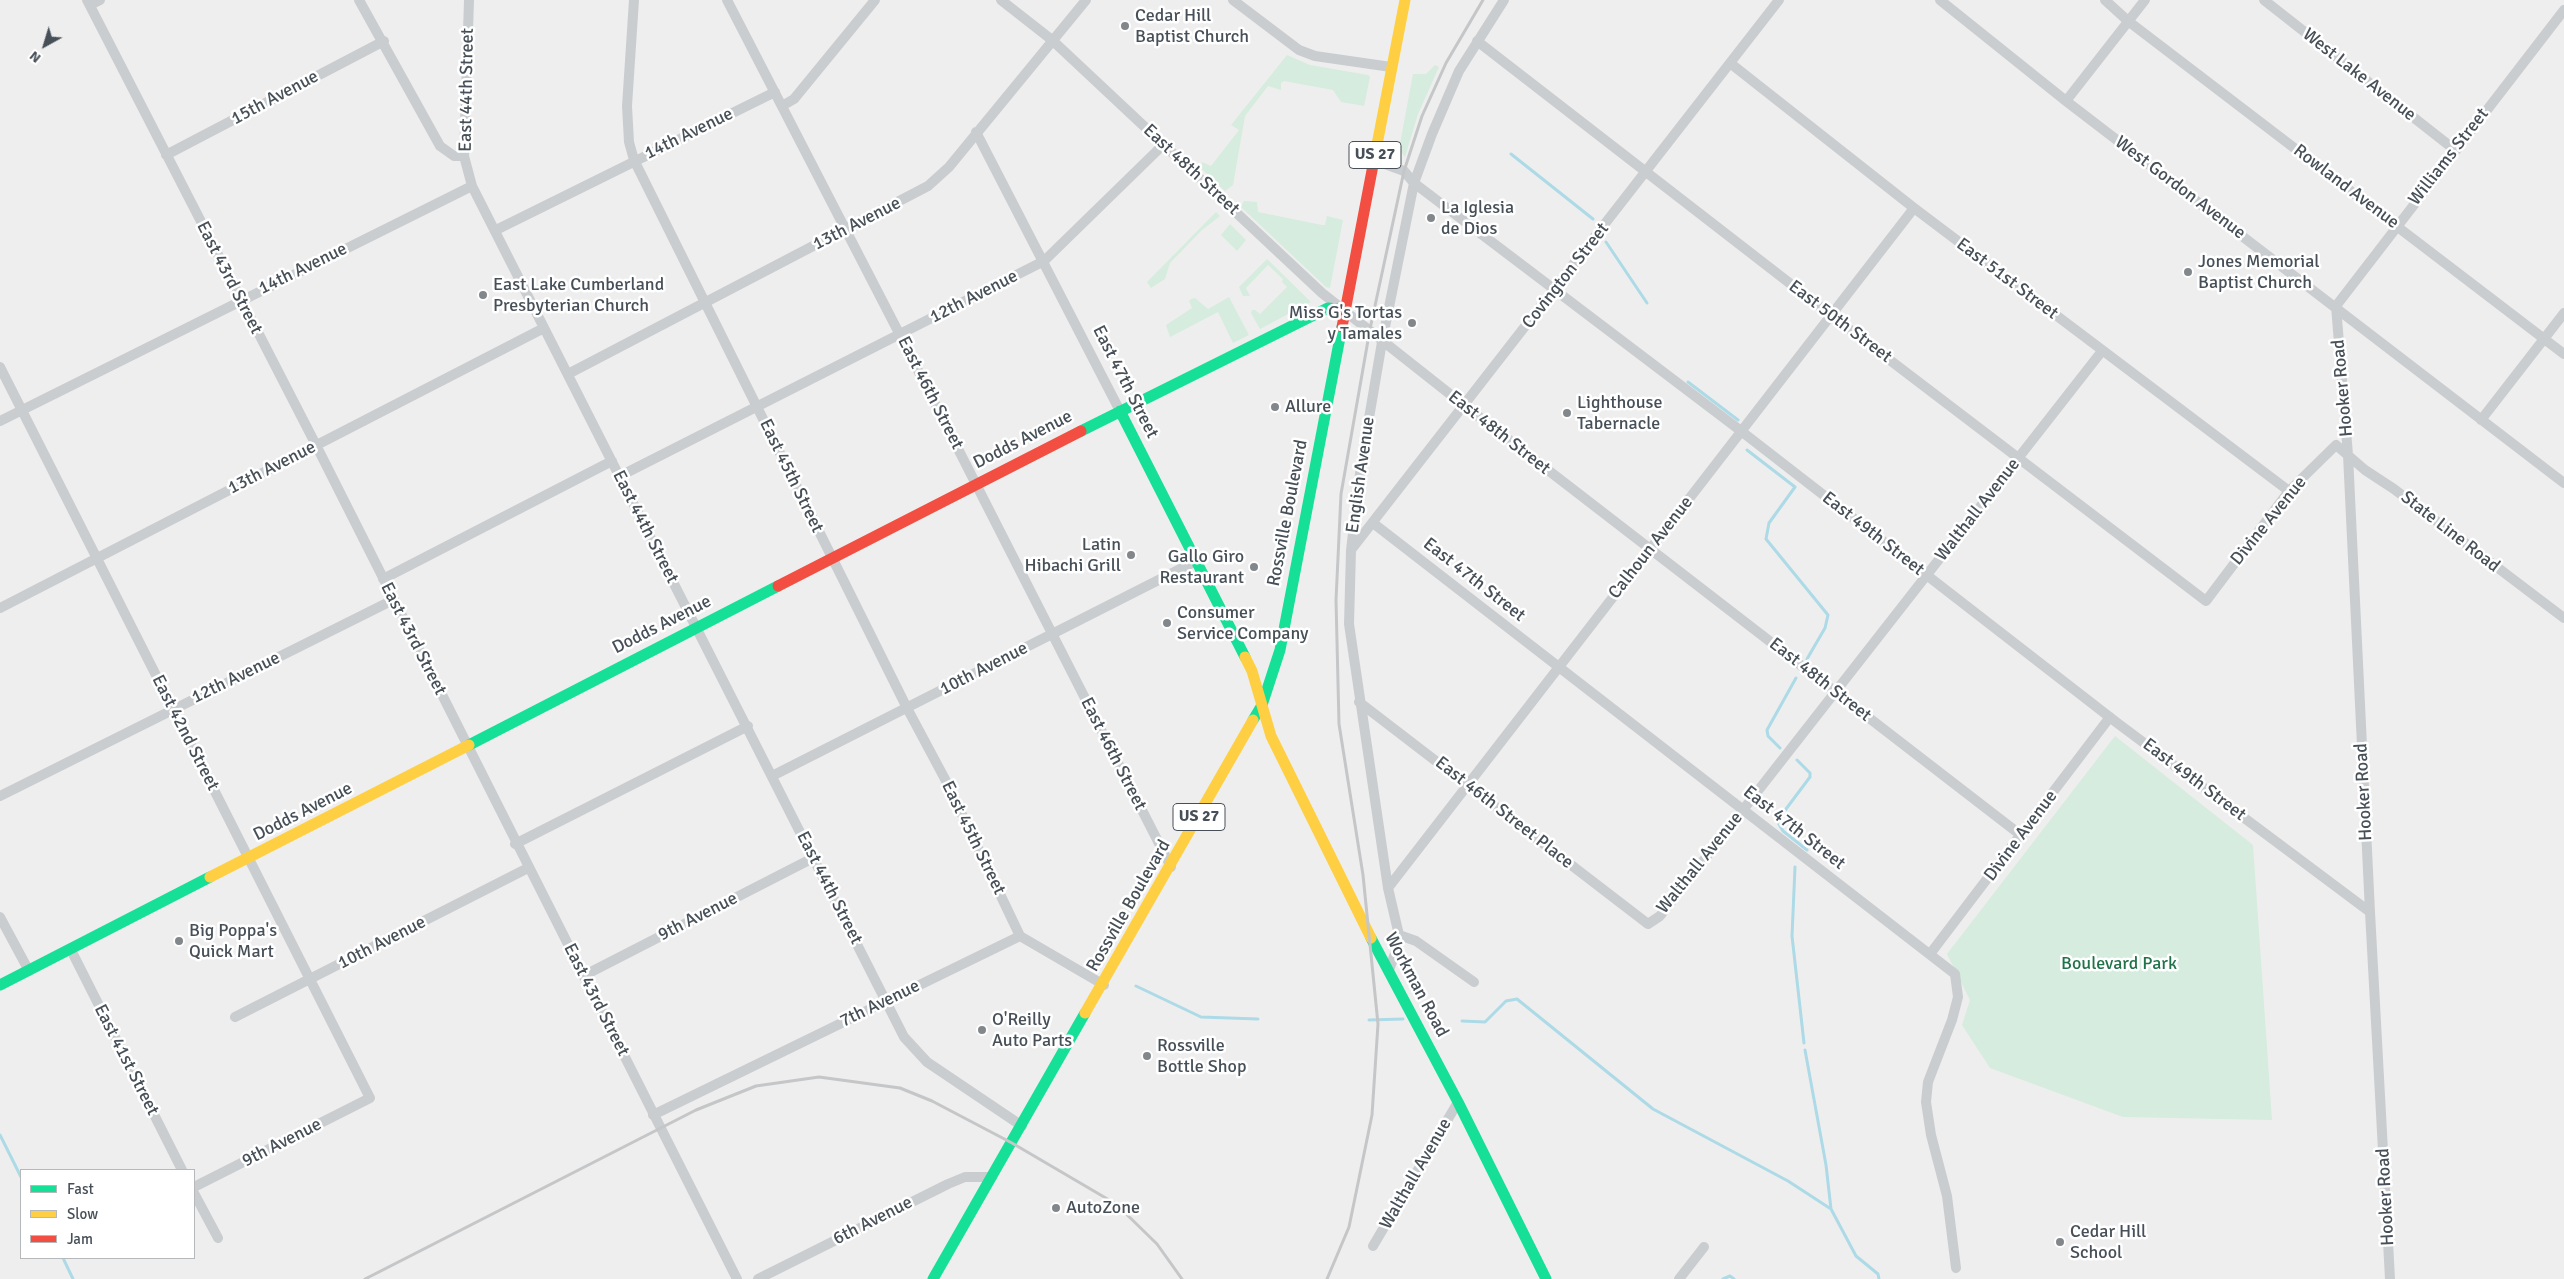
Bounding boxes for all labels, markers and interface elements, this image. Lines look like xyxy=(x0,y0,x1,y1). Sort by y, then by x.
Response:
place label: Cedar Hill Baptist Church xyxy=(1135,5,1249,48)
north arrow xyxy=(20,20,70,70)
marker: Cedar Hill Baptist Church xyxy=(1119,20,1131,32)
street label: West Lake Avenue xyxy=(2298,24,2420,126)
street label: East 44th Street xyxy=(455,28,479,152)
text: N xyxy=(26,47,44,67)
street label: 15th Avenue xyxy=(228,66,322,130)
street label: 14th Avenue xyxy=(641,103,737,165)
street label: Williams Street xyxy=(2404,104,2494,210)
street label: East 48th Street xyxy=(1138,120,1244,220)
street label: West Gordon Avenue xyxy=(2110,132,2250,244)
street label: Rowland Avenue xyxy=(2289,140,2403,234)
road number: US 27 xyxy=(1349,142,1401,168)
street label: 13th Avenue xyxy=(809,193,905,255)
place label: La Iglesia de Dios xyxy=(1441,197,1514,240)
marker: La Iglesia de Dios xyxy=(1425,212,1437,224)
street label: East 43rd Street xyxy=(191,218,267,338)
street label: Covington Street xyxy=(1518,219,1614,333)
street label: East 51st Street xyxy=(1952,234,2062,324)
street label: 14th Avenue xyxy=(255,238,351,300)
place label: Jones Memorial Baptist Church xyxy=(2198,251,2320,294)
street label: 12th Avenue xyxy=(926,266,1022,328)
marker: Jones Memorial Baptist Church xyxy=(2182,266,2194,278)
place label: East Lake Cumberland Presbyterian Church xyxy=(493,274,664,316)
street label: East 50th Street xyxy=(1784,276,1896,368)
marker: East Lake Cumberland Presbyterian Church xyxy=(477,289,489,301)
place label: Miss G's Tortas y Tamales xyxy=(1289,302,1402,344)
marker: Miss G's Tortas y Tamales xyxy=(1406,317,1418,329)
street label: East 47th Street xyxy=(1087,322,1163,442)
street label: East 46th Street xyxy=(892,333,968,453)
street label: Hooker Road xyxy=(2328,338,2358,438)
street label: East 48th Street xyxy=(1444,386,1554,480)
place label: Lighthouse Tabernacle xyxy=(1577,392,1662,434)
place label: Allure xyxy=(1285,396,1331,418)
marker: Allure xyxy=(1269,401,1281,413)
street label: Dodds Avenue xyxy=(970,406,1076,474)
marker: Lighthouse Tabernacle xyxy=(1561,407,1573,419)
street label: English Avenue xyxy=(1342,415,1380,535)
street label: East 45th Street xyxy=(754,416,828,536)
street label: 13th Avenue xyxy=(224,437,320,499)
street label: Rossville Boulevard xyxy=(1263,438,1313,588)
street label: Walthall Avenue xyxy=(1931,454,2025,566)
street label: East 44th Street xyxy=(607,467,683,587)
street label: Divine Avenue xyxy=(2227,472,2311,570)
street label: East 49th Street xyxy=(1818,487,1928,581)
street label: State Line Road xyxy=(2396,487,2504,577)
street label: Calhoun Avenue xyxy=(1604,492,1698,604)
street label: East 47th Street xyxy=(1419,533,1529,627)
place label: Latin Hibachi Grill xyxy=(1025,534,1121,576)
place label: Gallo Giro Restaurant xyxy=(1160,546,1244,588)
marker: Latin Hibachi Grill xyxy=(1125,549,1137,561)
marker: Gallo Giro Restaurant xyxy=(1248,561,1260,573)
street label: East 43rd Street xyxy=(375,579,451,699)
street label: Dodds Avenue xyxy=(609,591,715,659)
place label: Consumer Service Company xyxy=(1177,602,1308,644)
marker: Consumer Service Company xyxy=(1161,617,1173,629)
street label: East 48th Street xyxy=(1765,633,1875,727)
street label: 10th Avenue xyxy=(936,638,1032,700)
street label: 12th Avenue xyxy=(188,647,284,709)
street label: East 42nd Street xyxy=(147,672,223,794)
street label: East 46th Street xyxy=(1075,694,1151,814)
street label: East 49th Street xyxy=(2138,734,2250,826)
street label: Hooker Road xyxy=(2351,743,2377,841)
street label: East 46th Street Place xyxy=(1431,752,1577,874)
street label: Dodds Avenue xyxy=(250,778,356,846)
street label: East 45th Street xyxy=(936,778,1010,898)
street label: East 47th Street xyxy=(1739,781,1849,875)
street label: Divine Avenue xyxy=(1980,786,2062,886)
road number: US 27 xyxy=(1173,804,1225,830)
street label: Walthall Avenue xyxy=(1652,808,1748,918)
street label: East 44th Street xyxy=(791,828,867,948)
street label: Rossville Boulevard xyxy=(1082,836,1176,976)
street label: 9th Avenue xyxy=(655,888,741,946)
street label: 10th Avenue xyxy=(334,912,430,974)
place label: Big Poppa's Quick Mart xyxy=(189,920,277,962)
street label: Workman Road xyxy=(1379,929,1453,1041)
marker: Big Poppa's Quick Mart xyxy=(173,935,185,947)
street label: East 43rd Street xyxy=(558,940,634,1060)
park label: Boulevard Park xyxy=(2061,953,2177,975)
street label: 7th Avenue xyxy=(837,975,923,1033)
street label: East 41st Street xyxy=(89,1001,163,1119)
place label: O'Reilly Auto Parts xyxy=(992,1009,1072,1052)
marker: O'Reilly Auto Parts xyxy=(976,1024,988,1036)
place label: Rossville Bottle Shop xyxy=(1157,1035,1246,1078)
marker: Rossville Bottle Shop xyxy=(1141,1050,1153,1062)
street label: 9th Avenue xyxy=(239,1114,325,1172)
street label: Walthall Avenue xyxy=(1375,1115,1457,1233)
street label: Hooker Road xyxy=(2373,1148,2399,1246)
legend xyxy=(20,1169,195,1259)
text: Fast xyxy=(67,1180,94,1198)
street label: 6th Avenue xyxy=(830,1192,916,1250)
place label: AutoZone xyxy=(1066,1197,1140,1219)
marker: AutoZone xyxy=(1050,1202,1062,1214)
text: Slow xyxy=(67,1205,98,1223)
place label: Cedar Hill School xyxy=(2070,1221,2146,1264)
text: Jam xyxy=(67,1230,93,1248)
marker: Cedar Hill School xyxy=(2054,1236,2066,1248)

